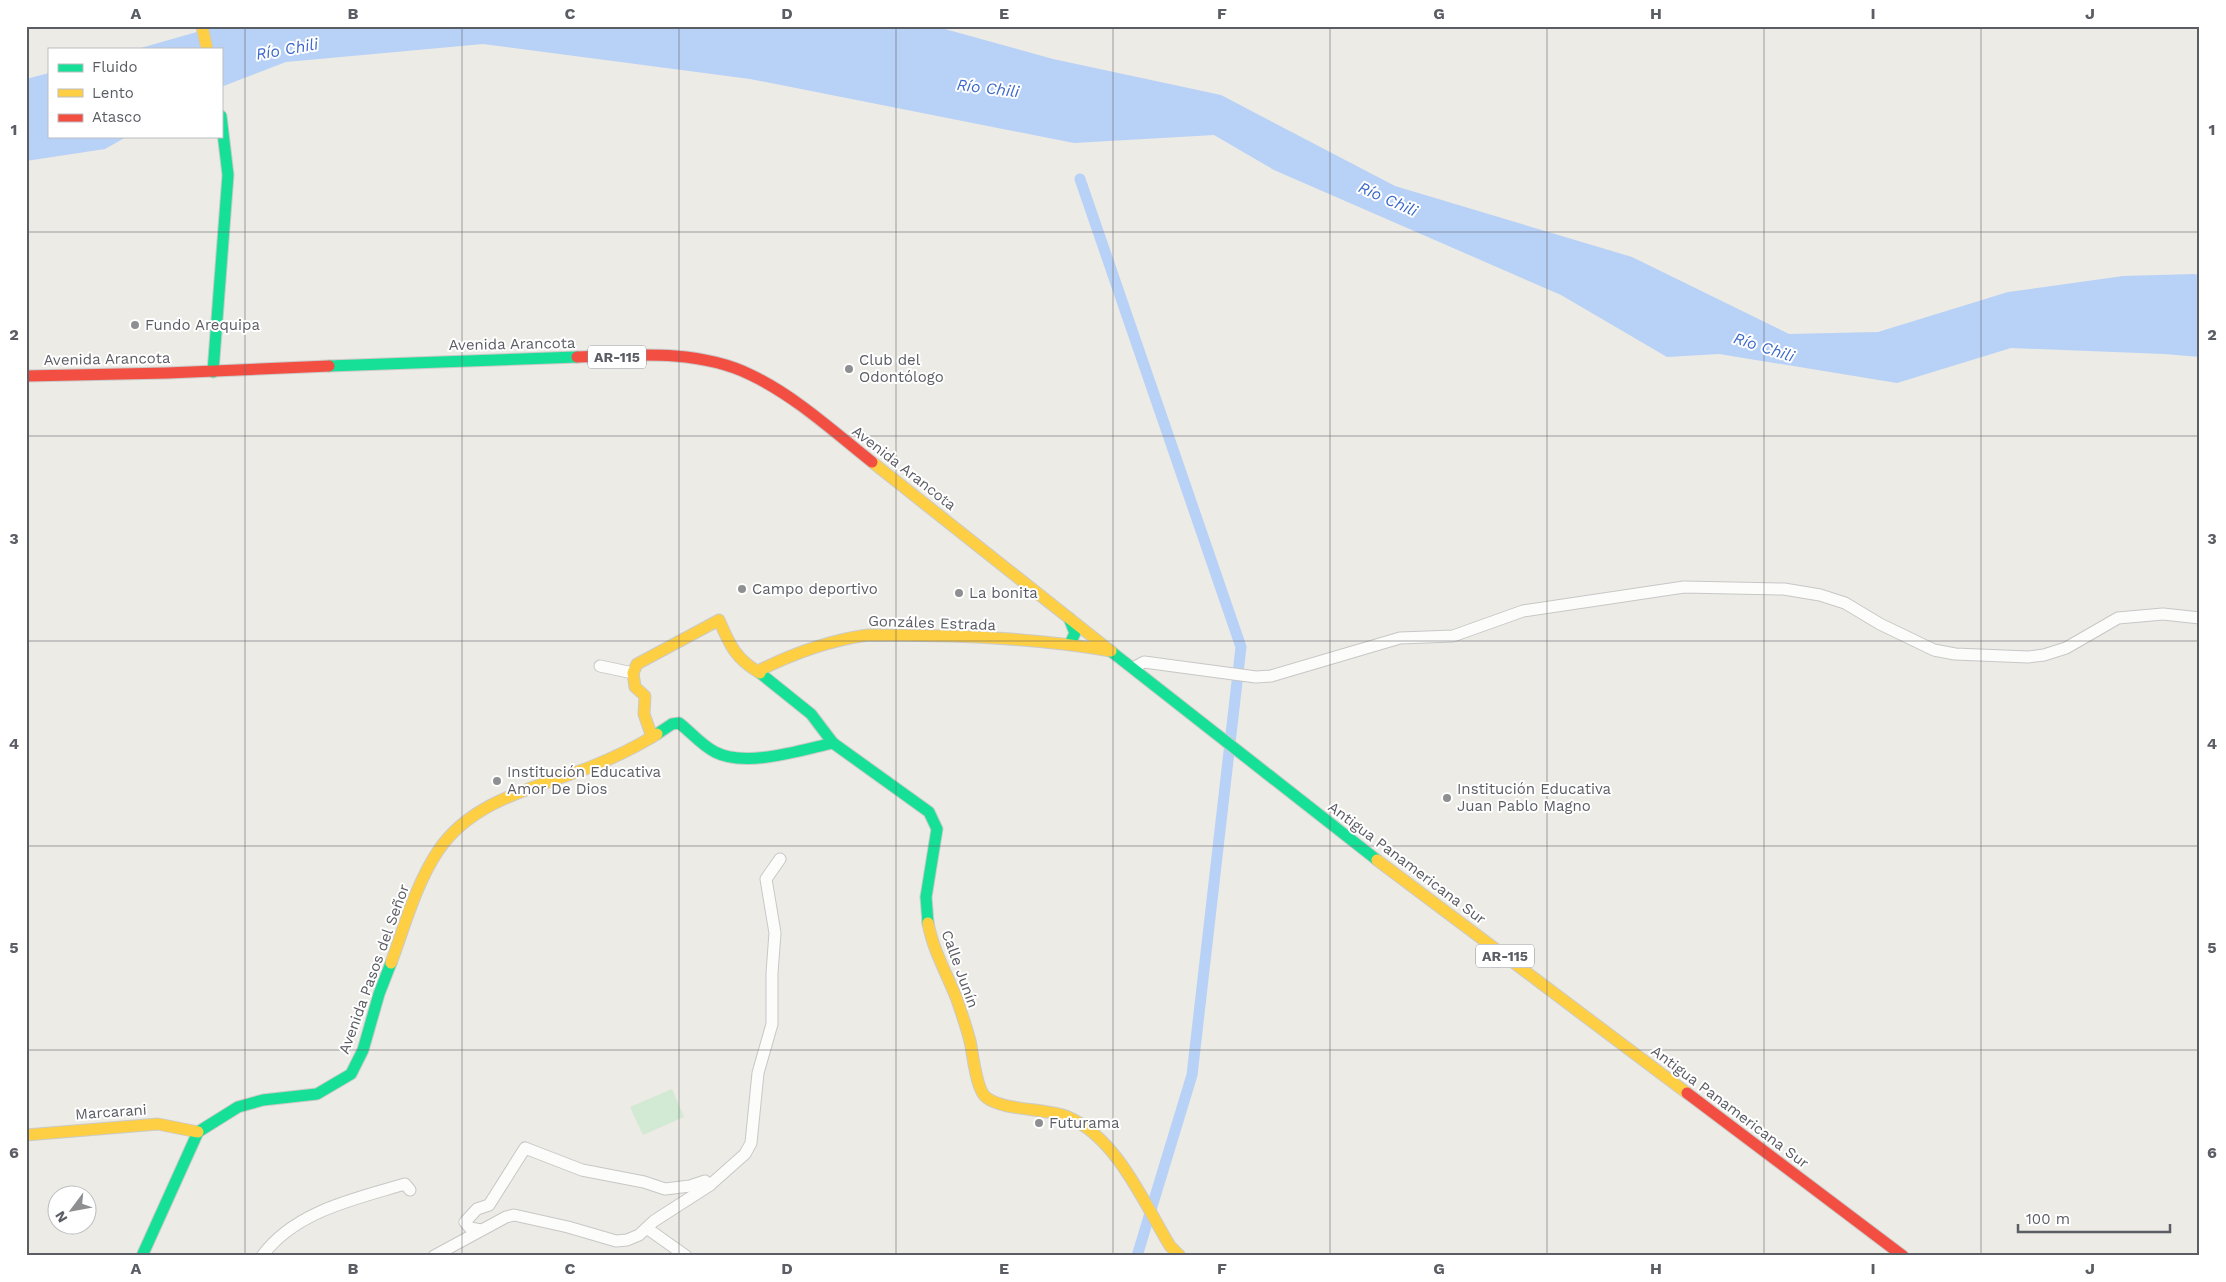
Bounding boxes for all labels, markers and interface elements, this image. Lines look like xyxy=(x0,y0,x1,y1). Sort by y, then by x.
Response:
text: A xyxy=(131,4,142,23)
text: B xyxy=(348,4,359,23)
text: C xyxy=(565,4,576,23)
text: D xyxy=(781,4,793,23)
text: E xyxy=(999,4,1009,23)
text: F xyxy=(1217,4,1227,23)
text: G xyxy=(1433,4,1445,23)
text: H xyxy=(1650,4,1662,23)
text: I xyxy=(1870,4,1876,23)
text: J xyxy=(2085,4,2095,23)
water label: Río Chili xyxy=(255,34,320,64)
legend xyxy=(48,48,222,138)
text: Fluido xyxy=(92,58,137,76)
water label: Río Chili xyxy=(956,75,1021,101)
text: Lento xyxy=(92,84,134,102)
text: Atasco xyxy=(92,108,141,126)
text: 1 xyxy=(11,120,17,139)
text: 1 xyxy=(2209,120,2215,139)
water label: Río Chili xyxy=(1356,178,1421,221)
place label: Fundo Arequipa xyxy=(145,316,260,334)
marker: Fundo Arequipa xyxy=(129,319,141,331)
text: 2 xyxy=(9,325,19,344)
text: 2 xyxy=(2207,325,2217,344)
water label: Río Chili xyxy=(1731,328,1798,366)
street label: Avenida Arancota xyxy=(448,334,576,354)
road number: AR-115 xyxy=(588,346,646,368)
street label: Avenida Arancota xyxy=(43,349,171,369)
place label: Club del Odontólogo xyxy=(859,351,944,386)
marker: Club del Odontólogo xyxy=(843,363,855,375)
street label: Avenida Arancota xyxy=(848,422,960,514)
text: 3 xyxy=(9,529,19,548)
text: 3 xyxy=(2207,529,2217,548)
place label: Campo deportivo xyxy=(752,580,878,598)
marker: Campo deportivo xyxy=(736,583,748,595)
place label: La bonita xyxy=(969,584,1038,602)
marker: La bonita xyxy=(953,587,965,599)
street label: Gonzáles Estrada xyxy=(868,612,997,634)
text: 4 xyxy=(9,734,19,753)
text: 4 xyxy=(2207,734,2217,753)
place label: Institución Educativa Amor De Dios xyxy=(507,763,662,798)
marker: Institución Educativa Amor De Dios xyxy=(491,775,503,787)
place label: Institución Educativa Juan Pablo Magno xyxy=(1457,780,1612,815)
marker: Institución Educativa Juan Pablo Magno xyxy=(1441,792,1453,804)
street label: Antigua Panamericana Sur xyxy=(1325,798,1489,928)
street label: Avenida Pasos del Señor xyxy=(335,882,413,1056)
street label: Calle Junín xyxy=(938,928,982,1010)
text: 5 xyxy=(9,938,19,957)
text: 5 xyxy=(2207,938,2217,957)
road number: AR-115 xyxy=(1476,944,1534,968)
street label: Antigua Panamericana Sur xyxy=(1648,1042,1812,1172)
street label: Marcarani xyxy=(75,1101,147,1123)
place label: Futurama xyxy=(1049,1114,1120,1132)
marker: Futurama xyxy=(1033,1117,1045,1129)
text: 6 xyxy=(9,1143,19,1162)
text: 6 xyxy=(2207,1143,2217,1162)
north arrow xyxy=(48,1184,98,1234)
scale bar xyxy=(2018,1202,2171,1234)
text: N xyxy=(51,1208,71,1226)
text: 100 m xyxy=(2026,1210,2070,1228)
text: A xyxy=(131,1259,142,1278)
text: B xyxy=(348,1259,359,1278)
text: C xyxy=(565,1259,576,1278)
text: D xyxy=(781,1259,793,1278)
text: E xyxy=(999,1259,1009,1278)
text: F xyxy=(1217,1259,1227,1278)
text: G xyxy=(1433,1259,1445,1278)
text: H xyxy=(1650,1259,1662,1278)
text: I xyxy=(1870,1259,1876,1278)
text: J xyxy=(2085,1259,2095,1278)

